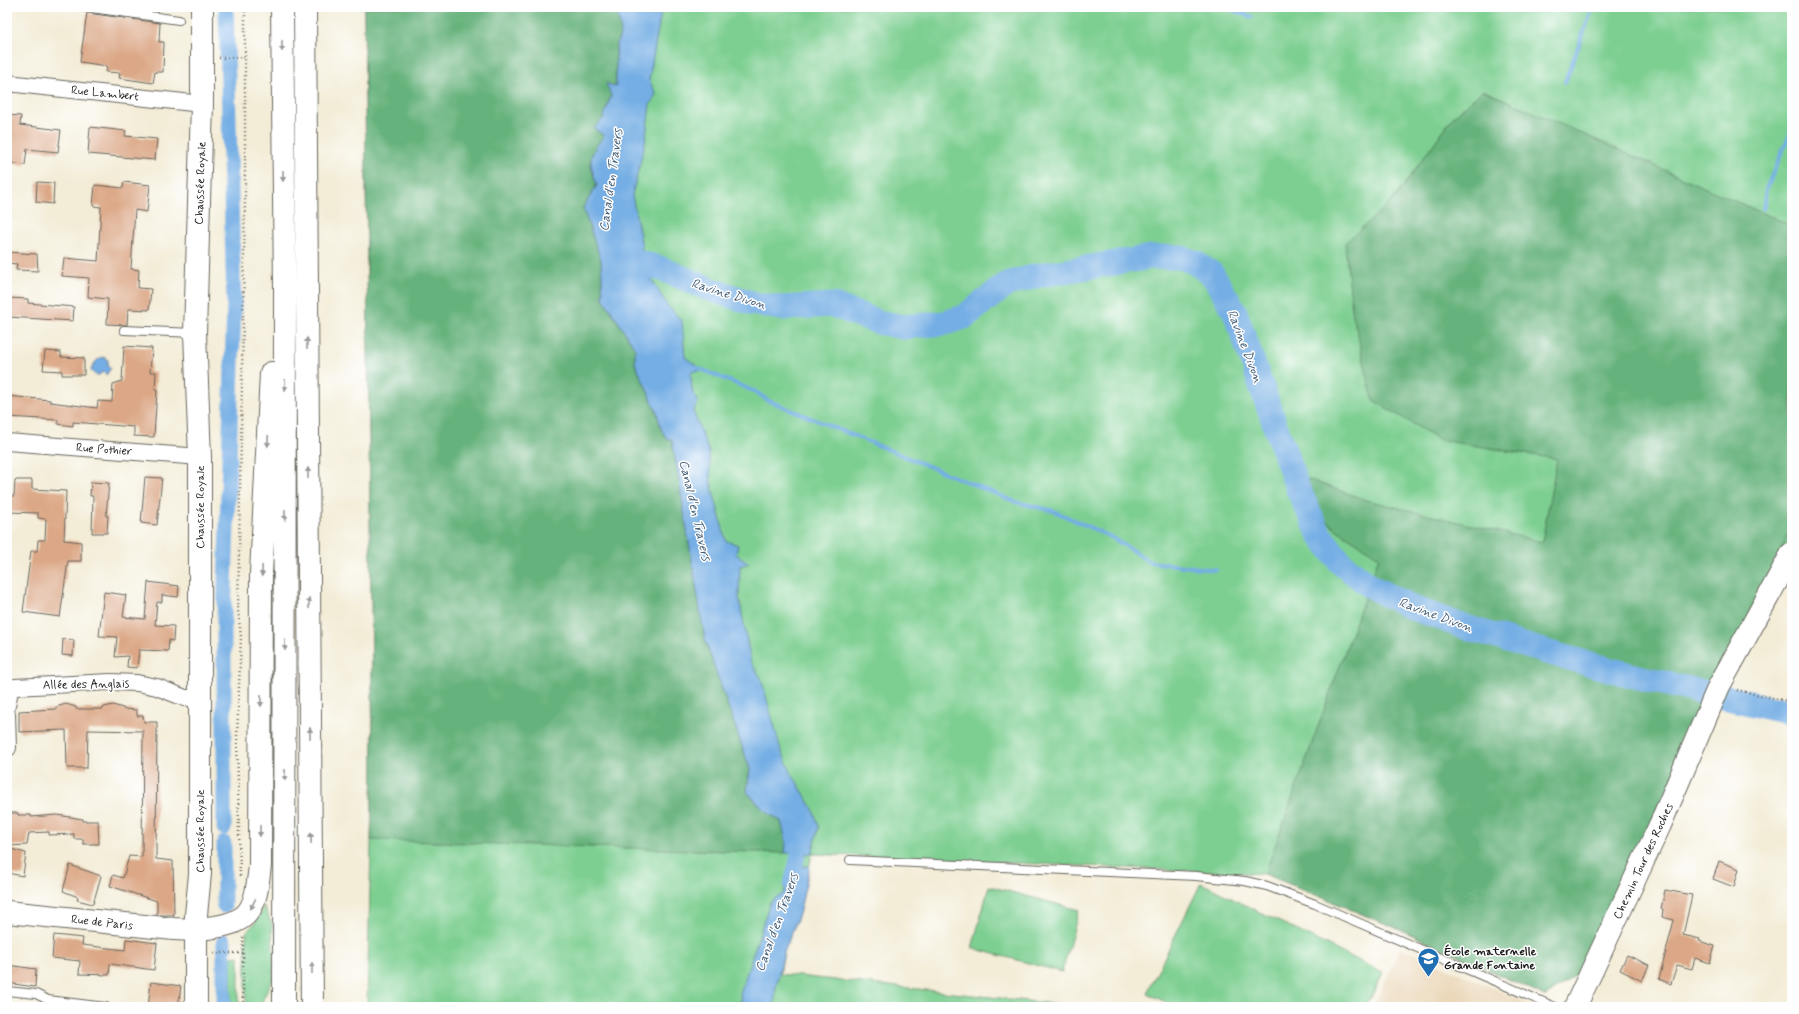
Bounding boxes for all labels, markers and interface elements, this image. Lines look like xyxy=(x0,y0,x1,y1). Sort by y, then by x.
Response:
one-way arrow xyxy=(279,40,285,53)
street label: Rue Lambert xyxy=(70,82,140,106)
water label: Canal d'en Travers xyxy=(596,126,627,232)
street label: Chaussée Royale xyxy=(192,141,210,225)
one-way arrow xyxy=(280,170,286,183)
water label: Ravine Divon xyxy=(689,275,769,314)
water label: Ravine Divon xyxy=(1223,307,1267,386)
one-way arrow xyxy=(304,336,310,349)
one-way arrow xyxy=(282,379,288,392)
one-way arrow xyxy=(265,435,271,448)
street label: Rue Pothier xyxy=(75,440,133,460)
water label: Canal d'en Travers xyxy=(675,458,715,564)
street label: Chaussée Royale xyxy=(193,465,209,549)
one-way arrow xyxy=(305,466,311,479)
one-way arrow xyxy=(282,509,288,522)
one-way arrow xyxy=(258,565,265,577)
water label: Ravine Divon xyxy=(1396,594,1475,637)
one-way arrow xyxy=(306,596,312,609)
one-way arrow xyxy=(282,639,288,652)
street label: Allée des Anglais xyxy=(42,676,130,694)
one-way arrow xyxy=(258,695,264,708)
one-way arrow xyxy=(307,726,313,739)
one-way arrow xyxy=(281,769,288,781)
street label: Chaussée Royale xyxy=(193,789,209,873)
street label: Chemin Tour des Roches xyxy=(1610,800,1678,922)
one-way arrow xyxy=(257,825,263,838)
one-way arrow xyxy=(308,831,314,844)
water label: Canal d'en Travers xyxy=(752,869,804,974)
one-way arrow xyxy=(250,898,256,909)
street label: Rue de Paris xyxy=(70,912,134,934)
place label: École maternelle Grande Fontaine xyxy=(1444,944,1537,974)
school or university icon: École maternelle Grande Fontaine xyxy=(1415,945,1441,978)
one-way arrow xyxy=(309,961,315,974)

